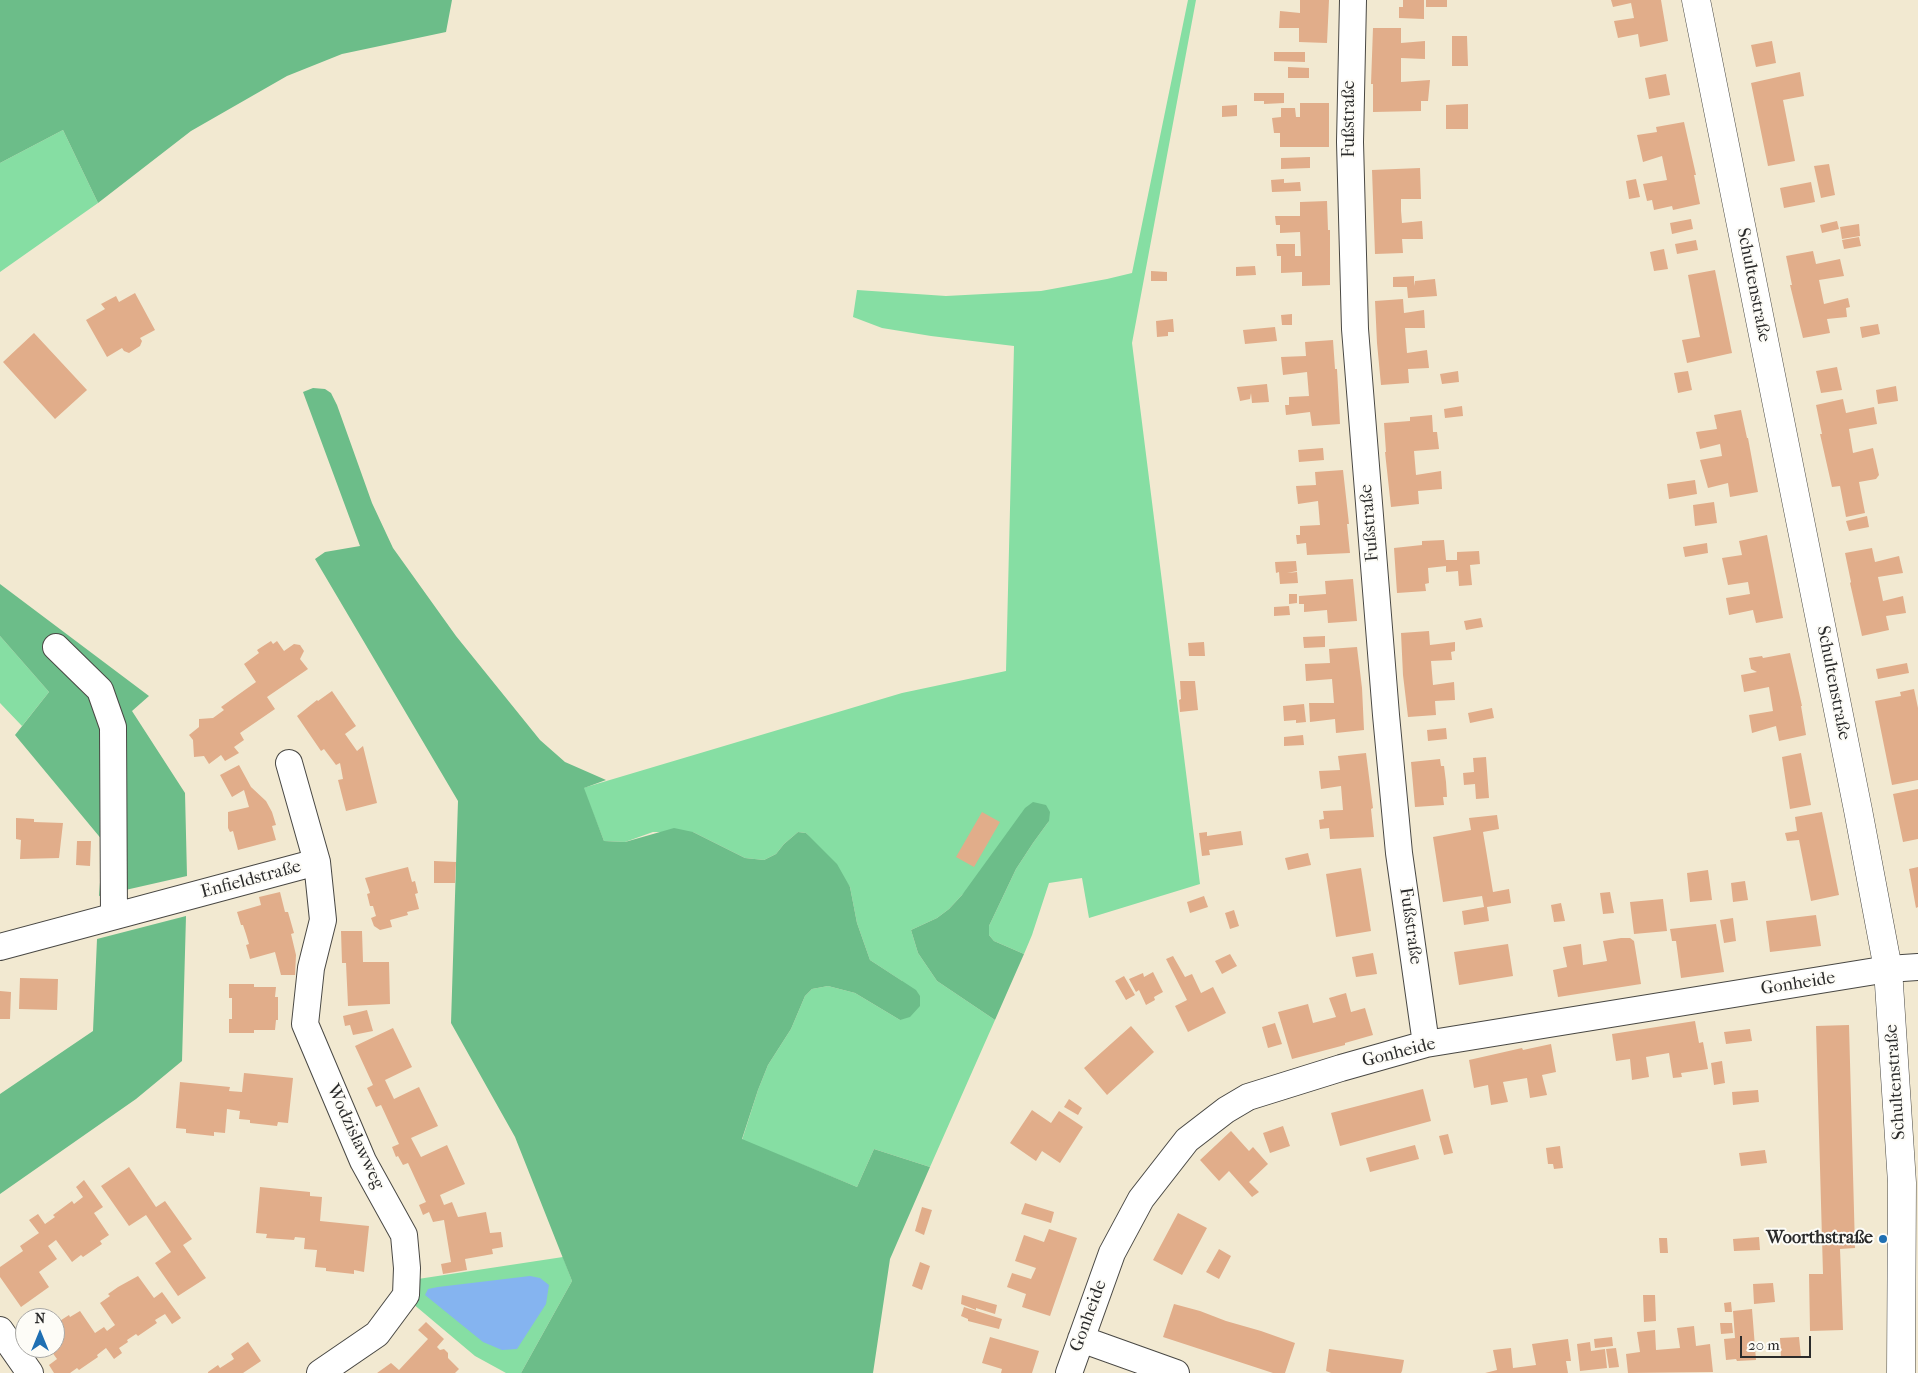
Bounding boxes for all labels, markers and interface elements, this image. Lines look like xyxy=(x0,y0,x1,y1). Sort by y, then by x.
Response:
street label: Fußstraße xyxy=(1339,80,1361,158)
street label: Schultenstraße xyxy=(1731,226,1775,344)
street label: Fußstraße xyxy=(1356,483,1384,563)
street label: Schultenstraße xyxy=(1811,624,1855,742)
street label: Enfieldstraße xyxy=(199,856,303,904)
street label: Fußstraße xyxy=(1394,886,1426,966)
street label: Gonheide xyxy=(1759,967,1837,1001)
street label: Schultenstraße xyxy=(1881,1024,1911,1140)
street label: Gonheide xyxy=(1360,1033,1438,1073)
street label: Wodzislawweg xyxy=(321,1081,389,1193)
place label: Woorthstraße xyxy=(1766,1228,1873,1250)
marker: Woorthstraße xyxy=(1877,1233,1889,1245)
street label: Gonheide xyxy=(1066,1277,1112,1355)
north arrow xyxy=(15,1308,65,1358)
text: N xyxy=(35,1310,45,1327)
scale bar xyxy=(1743,1326,1814,1358)
text: 20 m xyxy=(1748,1336,1780,1354)

